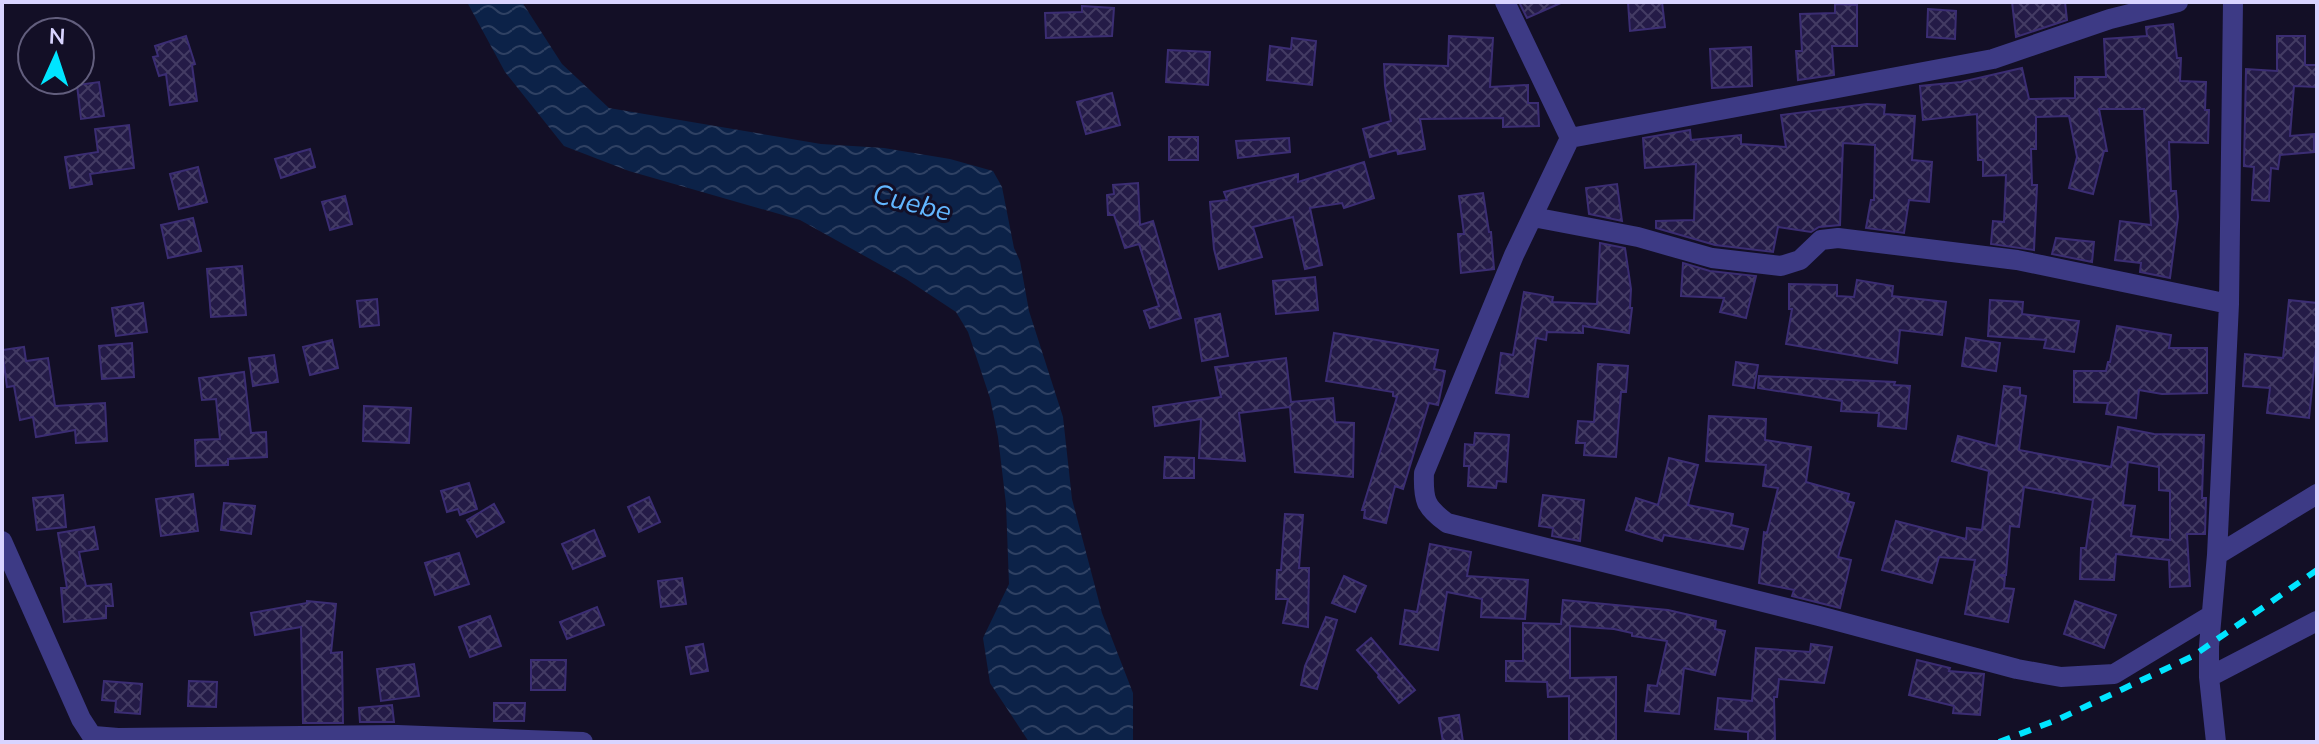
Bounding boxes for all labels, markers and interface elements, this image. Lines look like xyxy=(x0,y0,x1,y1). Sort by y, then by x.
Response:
north arrow xyxy=(16,16,96,96)
text: N xyxy=(48,22,66,52)
water label: Cuebe xyxy=(868,175,956,231)

